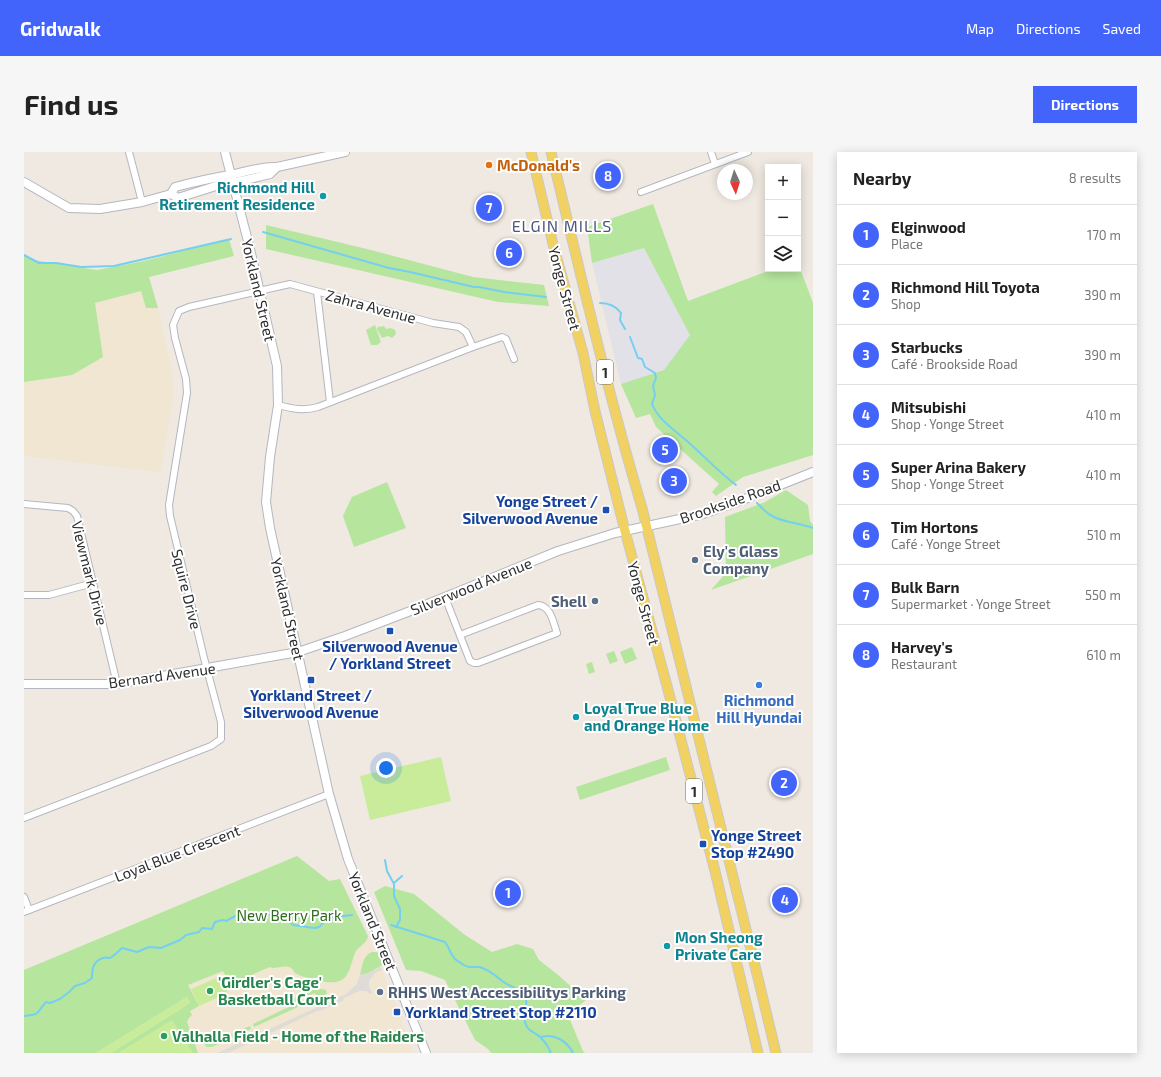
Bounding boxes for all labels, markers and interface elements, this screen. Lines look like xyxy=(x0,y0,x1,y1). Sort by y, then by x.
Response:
text: Gridwalk xyxy=(20,17,101,40)
text: Map xyxy=(966,20,994,37)
text: Directions xyxy=(1016,20,1081,37)
text: Saved xyxy=(1103,20,1141,37)
button: Directions xyxy=(1033,86,1137,123)
text: Find us xyxy=(24,87,118,121)
place label: McDonald's xyxy=(497,156,580,174)
marker: McDonald's xyxy=(484,160,494,170)
pin: 8 xyxy=(595,161,621,191)
north arrow xyxy=(717,164,753,200)
map controls xyxy=(765,164,801,272)
button: + xyxy=(765,164,801,200)
text: Nearby xyxy=(853,168,911,188)
text: 8 results xyxy=(1069,170,1121,186)
place label: Richmond Hill Retirement Residence xyxy=(159,178,315,213)
marker: Richmond Hill Retirement Residence xyxy=(318,191,328,201)
pin: 7 xyxy=(476,193,502,223)
button: − xyxy=(765,200,801,236)
district label: ELGIN MILLS xyxy=(512,216,612,235)
text: Elginwood xyxy=(891,218,966,236)
text: 1 xyxy=(863,227,869,243)
text: 170 m xyxy=(1087,227,1121,243)
button: layers xyxy=(765,236,801,272)
text: Place xyxy=(891,236,923,252)
street label: Yorkland Street xyxy=(238,237,280,343)
pin: 6 xyxy=(496,238,522,268)
street label: Yonge Street xyxy=(545,244,585,332)
text: Richmond Hill Toyota xyxy=(891,278,1040,296)
street label: Zahra Avenue xyxy=(324,285,418,327)
text: 2 xyxy=(862,287,870,303)
text: 390 m xyxy=(1084,287,1121,303)
text: Shop xyxy=(891,296,921,312)
text: Starbucks xyxy=(891,338,963,356)
text: 3 xyxy=(862,347,870,363)
text: 390 m xyxy=(1084,347,1121,363)
text: Café · Brookside Road xyxy=(891,356,1018,372)
road number: 1 xyxy=(597,360,613,384)
text: Mitsubishi xyxy=(891,398,966,416)
text: 4 xyxy=(862,407,870,423)
text: 410 m xyxy=(1086,407,1121,423)
text: Shop · Yonge Street xyxy=(891,416,1004,432)
pin: 5 xyxy=(652,435,678,465)
text: Super Arina Bakery xyxy=(891,458,1026,476)
pin: 3 xyxy=(661,466,687,496)
text: 5 xyxy=(862,467,870,483)
text: 410 m xyxy=(1086,467,1121,483)
street label: Brookside Road xyxy=(677,475,783,527)
text: Shop · Yonge Street xyxy=(891,476,1004,492)
place label: Yonge Street / Silverwood Avenue xyxy=(462,492,598,527)
marker: Yonge Street / Silverwood Avenue xyxy=(601,505,611,515)
text: Tim Hortons xyxy=(891,518,978,536)
street label: Viewmark Drive xyxy=(68,519,112,627)
text: 6 xyxy=(862,527,870,543)
text: 510 m xyxy=(1087,527,1121,543)
text: Café · Yonge Street xyxy=(891,536,1001,552)
place label: Ely's Glass Company xyxy=(703,542,778,578)
street label: Squire Drive xyxy=(168,547,206,631)
street label: Silverwood Avenue xyxy=(408,553,534,619)
marker: Ely's Glass Company xyxy=(690,555,700,565)
street label: Yorkland Street xyxy=(267,556,309,662)
street label: Yonge Street xyxy=(624,559,664,647)
text: Bulk Barn xyxy=(891,578,960,596)
text: 7 xyxy=(863,587,869,603)
text: 550 m xyxy=(1085,587,1121,603)
place label: Shell xyxy=(551,592,587,610)
marker: Shell xyxy=(590,596,600,606)
text: Supermarket · Yonge Street xyxy=(891,596,1051,612)
marker: Silverwood Avenue / Yorkland Street xyxy=(385,626,395,636)
place label: Silverwood Avenue / Yorkland Street xyxy=(322,637,458,672)
text: Harvey's xyxy=(891,638,953,656)
text: 8 xyxy=(862,647,870,663)
text: 610 m xyxy=(1086,647,1121,663)
text: Restaurant xyxy=(891,656,957,672)
street label: Bernard Avenue xyxy=(107,659,217,691)
marker: Yorkland Street / Silverwood Avenue xyxy=(306,675,316,685)
marker: Richmond Hill Hyundai xyxy=(754,680,764,690)
place label: Yorkland Street / Silverwood Avenue xyxy=(243,686,379,721)
place label: Richmond Hill Hyundai xyxy=(716,691,802,727)
place label: Loyal True Blue and Orange Home xyxy=(584,699,709,734)
marker: Loyal True Blue and Orange Home xyxy=(571,712,581,722)
your location xyxy=(376,758,396,778)
pin: 2 xyxy=(771,768,797,798)
road number: 1 xyxy=(686,779,702,803)
street label: Loyal Blue Crescent xyxy=(112,821,243,885)
place label: Yonge Street Stop #2490 xyxy=(711,826,802,861)
marker: Yonge Street Stop #2490 xyxy=(698,839,708,849)
street label: Yorkland Street xyxy=(345,869,401,973)
pin: 1 xyxy=(495,878,521,908)
pin: 4 xyxy=(772,885,798,915)
park label: New Berry Park xyxy=(236,906,342,924)
place label: Mon Sheong Private Care xyxy=(675,928,763,963)
marker: Mon Sheong Private Care xyxy=(662,941,672,951)
place label: 'Girdler's Cage' Basketball Court xyxy=(218,973,336,1008)
place label: RHHS West Accessibilitys Parking xyxy=(388,983,626,1002)
marker: 'Girdler's Cage' Basketball Court xyxy=(205,986,215,996)
marker: RHHS West Accessibilitys Parking xyxy=(375,987,385,997)
place label: Yorkland Street Stop #2110 xyxy=(405,1003,597,1021)
marker: Yorkland Street Stop #2110 xyxy=(392,1007,402,1017)
place label: Valhalla Field - Home of the Raiders xyxy=(172,1027,424,1045)
marker: Valhalla Field - Home of the Raiders xyxy=(159,1031,169,1041)

